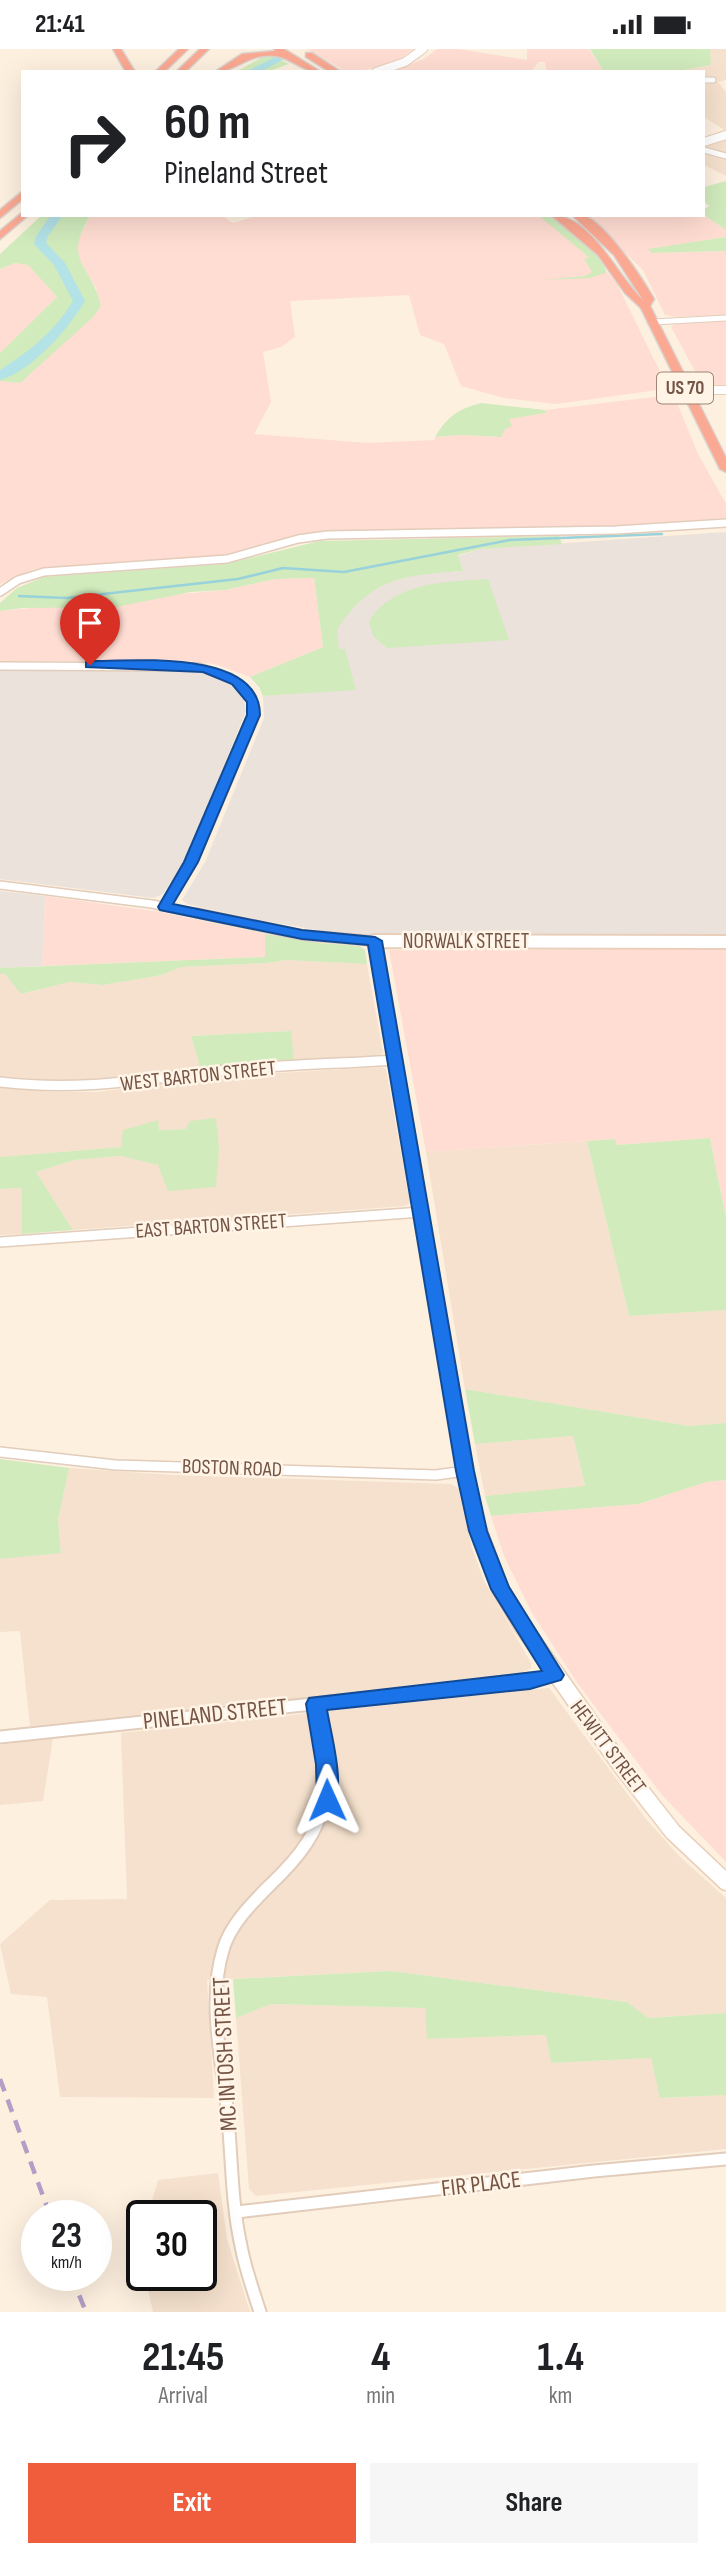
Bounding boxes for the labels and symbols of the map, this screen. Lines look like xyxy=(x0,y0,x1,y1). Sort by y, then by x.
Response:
road number: US 70 xyxy=(657,373,713,403)
pin xyxy=(60,593,120,665)
street label: NORWALK STREET xyxy=(403,929,530,954)
street label: WEST BARTON STREET xyxy=(119,1055,277,1097)
street label: EAST BARTON STREET xyxy=(135,1208,288,1244)
street label: BOSTON ROAD xyxy=(182,1454,282,1482)
street label: PINELAND STREET xyxy=(141,1692,289,1736)
street label: HEWITT STREET xyxy=(565,1695,652,1799)
position arrow xyxy=(290,1763,364,1837)
street label: MC INTOSH STREET xyxy=(206,1976,244,2132)
street label: FIR PLACE xyxy=(439,2165,523,2203)
speed limit sign: 30 xyxy=(126,2200,217,2291)

